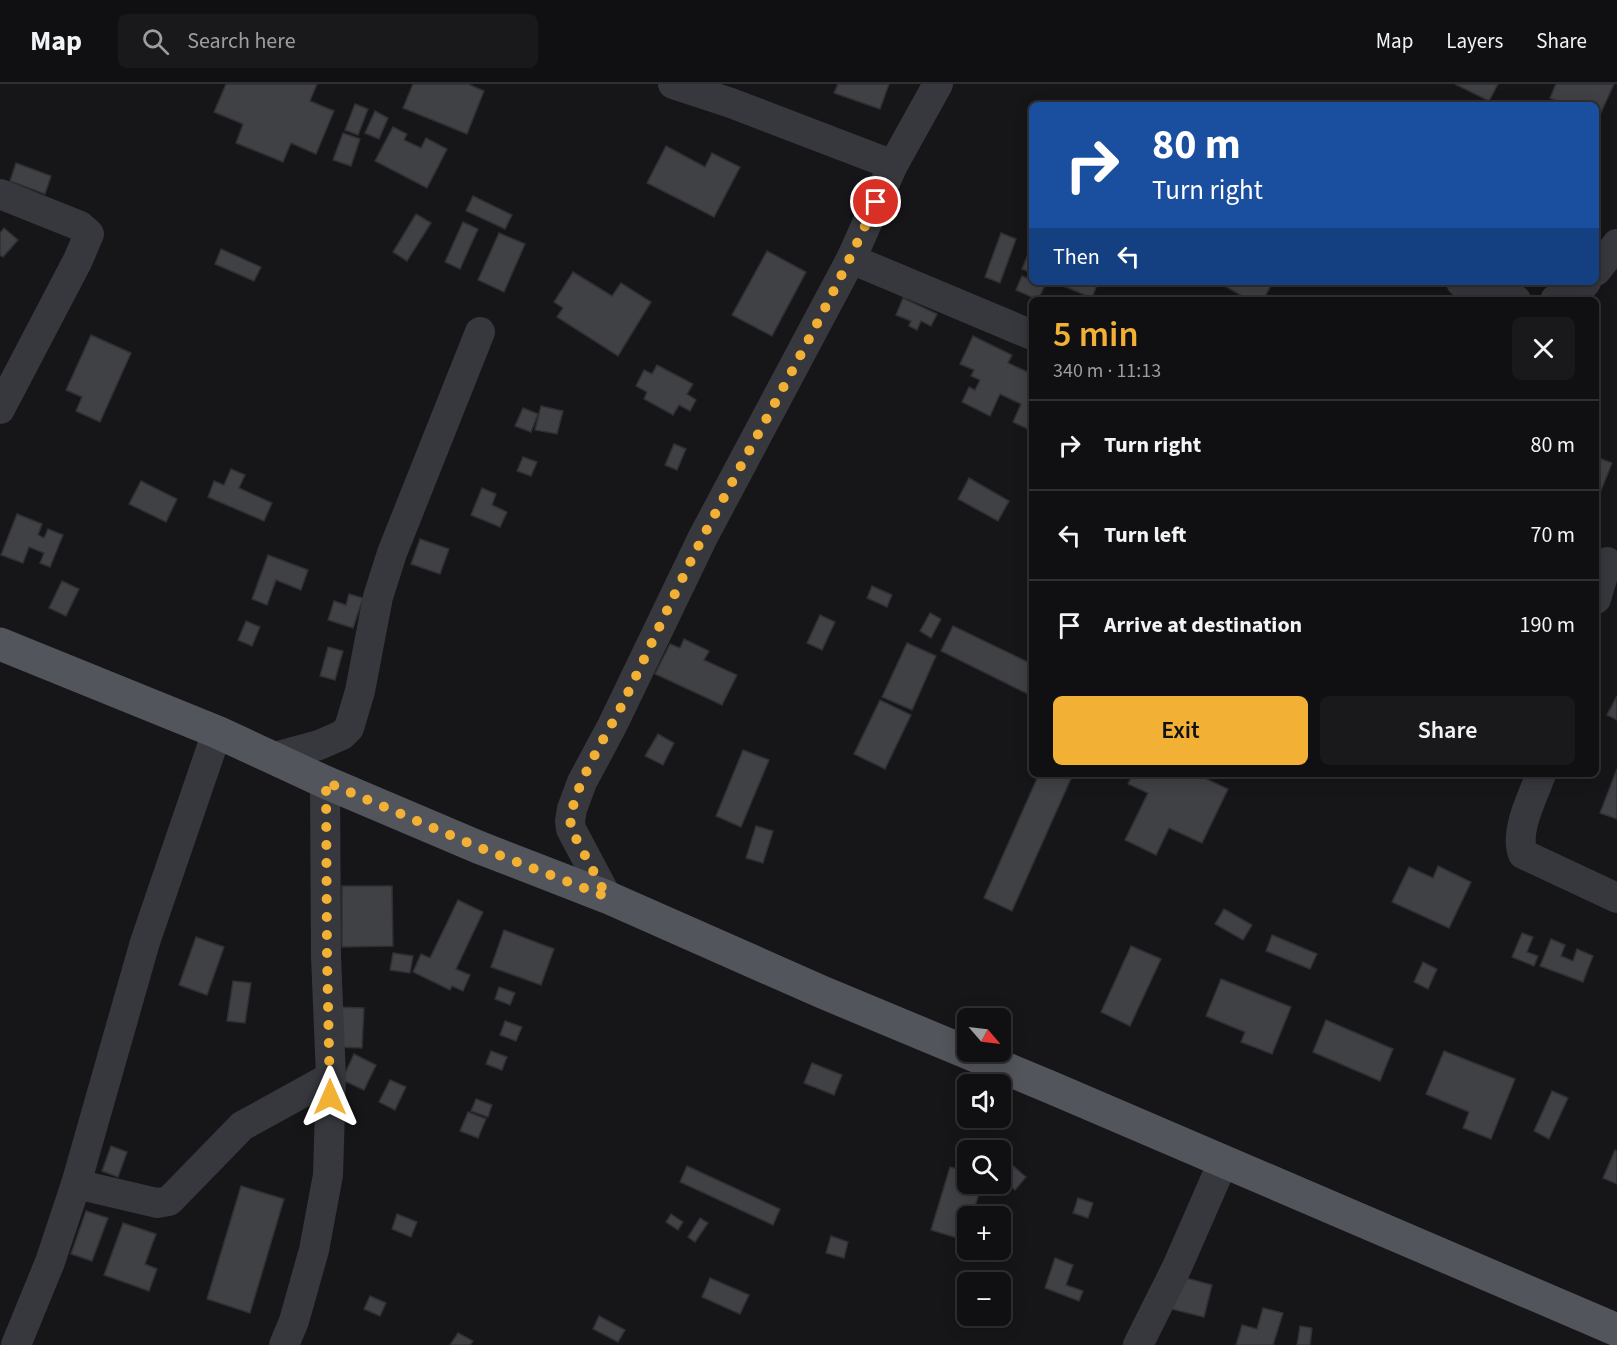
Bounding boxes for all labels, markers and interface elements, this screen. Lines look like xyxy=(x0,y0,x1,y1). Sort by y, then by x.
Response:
search box xyxy=(118,14,538,68)
text: Map xyxy=(30,21,82,61)
icon: search xyxy=(139,25,172,58)
text: Search here xyxy=(187,25,296,57)
text: Map xyxy=(1376,26,1413,56)
text: Layers xyxy=(1446,26,1503,56)
text: Share xyxy=(1536,26,1587,56)
text: 80 m xyxy=(1152,115,1241,175)
icon: right xyxy=(1053,126,1131,204)
text: Turn right xyxy=(1152,171,1263,210)
pin xyxy=(850,176,901,227)
icon: arrive xyxy=(859,185,892,218)
icon: left xyxy=(1112,240,1145,273)
text: Then xyxy=(1053,241,1100,273)
text: 5 min xyxy=(1053,309,1139,360)
button: close xyxy=(1512,317,1575,380)
text: 340 m · 11:13 xyxy=(1053,357,1161,385)
icon: right xyxy=(1053,429,1086,462)
text: Turn right xyxy=(1104,429,1201,461)
text: 80 m xyxy=(1530,429,1575,461)
icon: left xyxy=(1053,519,1086,552)
text: Turn left xyxy=(1104,519,1186,551)
text: 70 m xyxy=(1530,519,1575,551)
icon: arrive xyxy=(1053,609,1086,642)
text: Arrive at destination xyxy=(1104,609,1302,641)
text: 190 m xyxy=(1520,609,1575,641)
button: Exit xyxy=(1053,696,1308,765)
button: Share xyxy=(1320,696,1575,765)
north arrow xyxy=(957,1008,1011,1062)
map controls xyxy=(957,1008,1011,1326)
position arrow xyxy=(298,1065,362,1129)
button: sound xyxy=(957,1074,1011,1128)
button: search xyxy=(957,1140,1011,1194)
button: + xyxy=(957,1206,1011,1260)
button: − xyxy=(957,1272,1011,1326)

